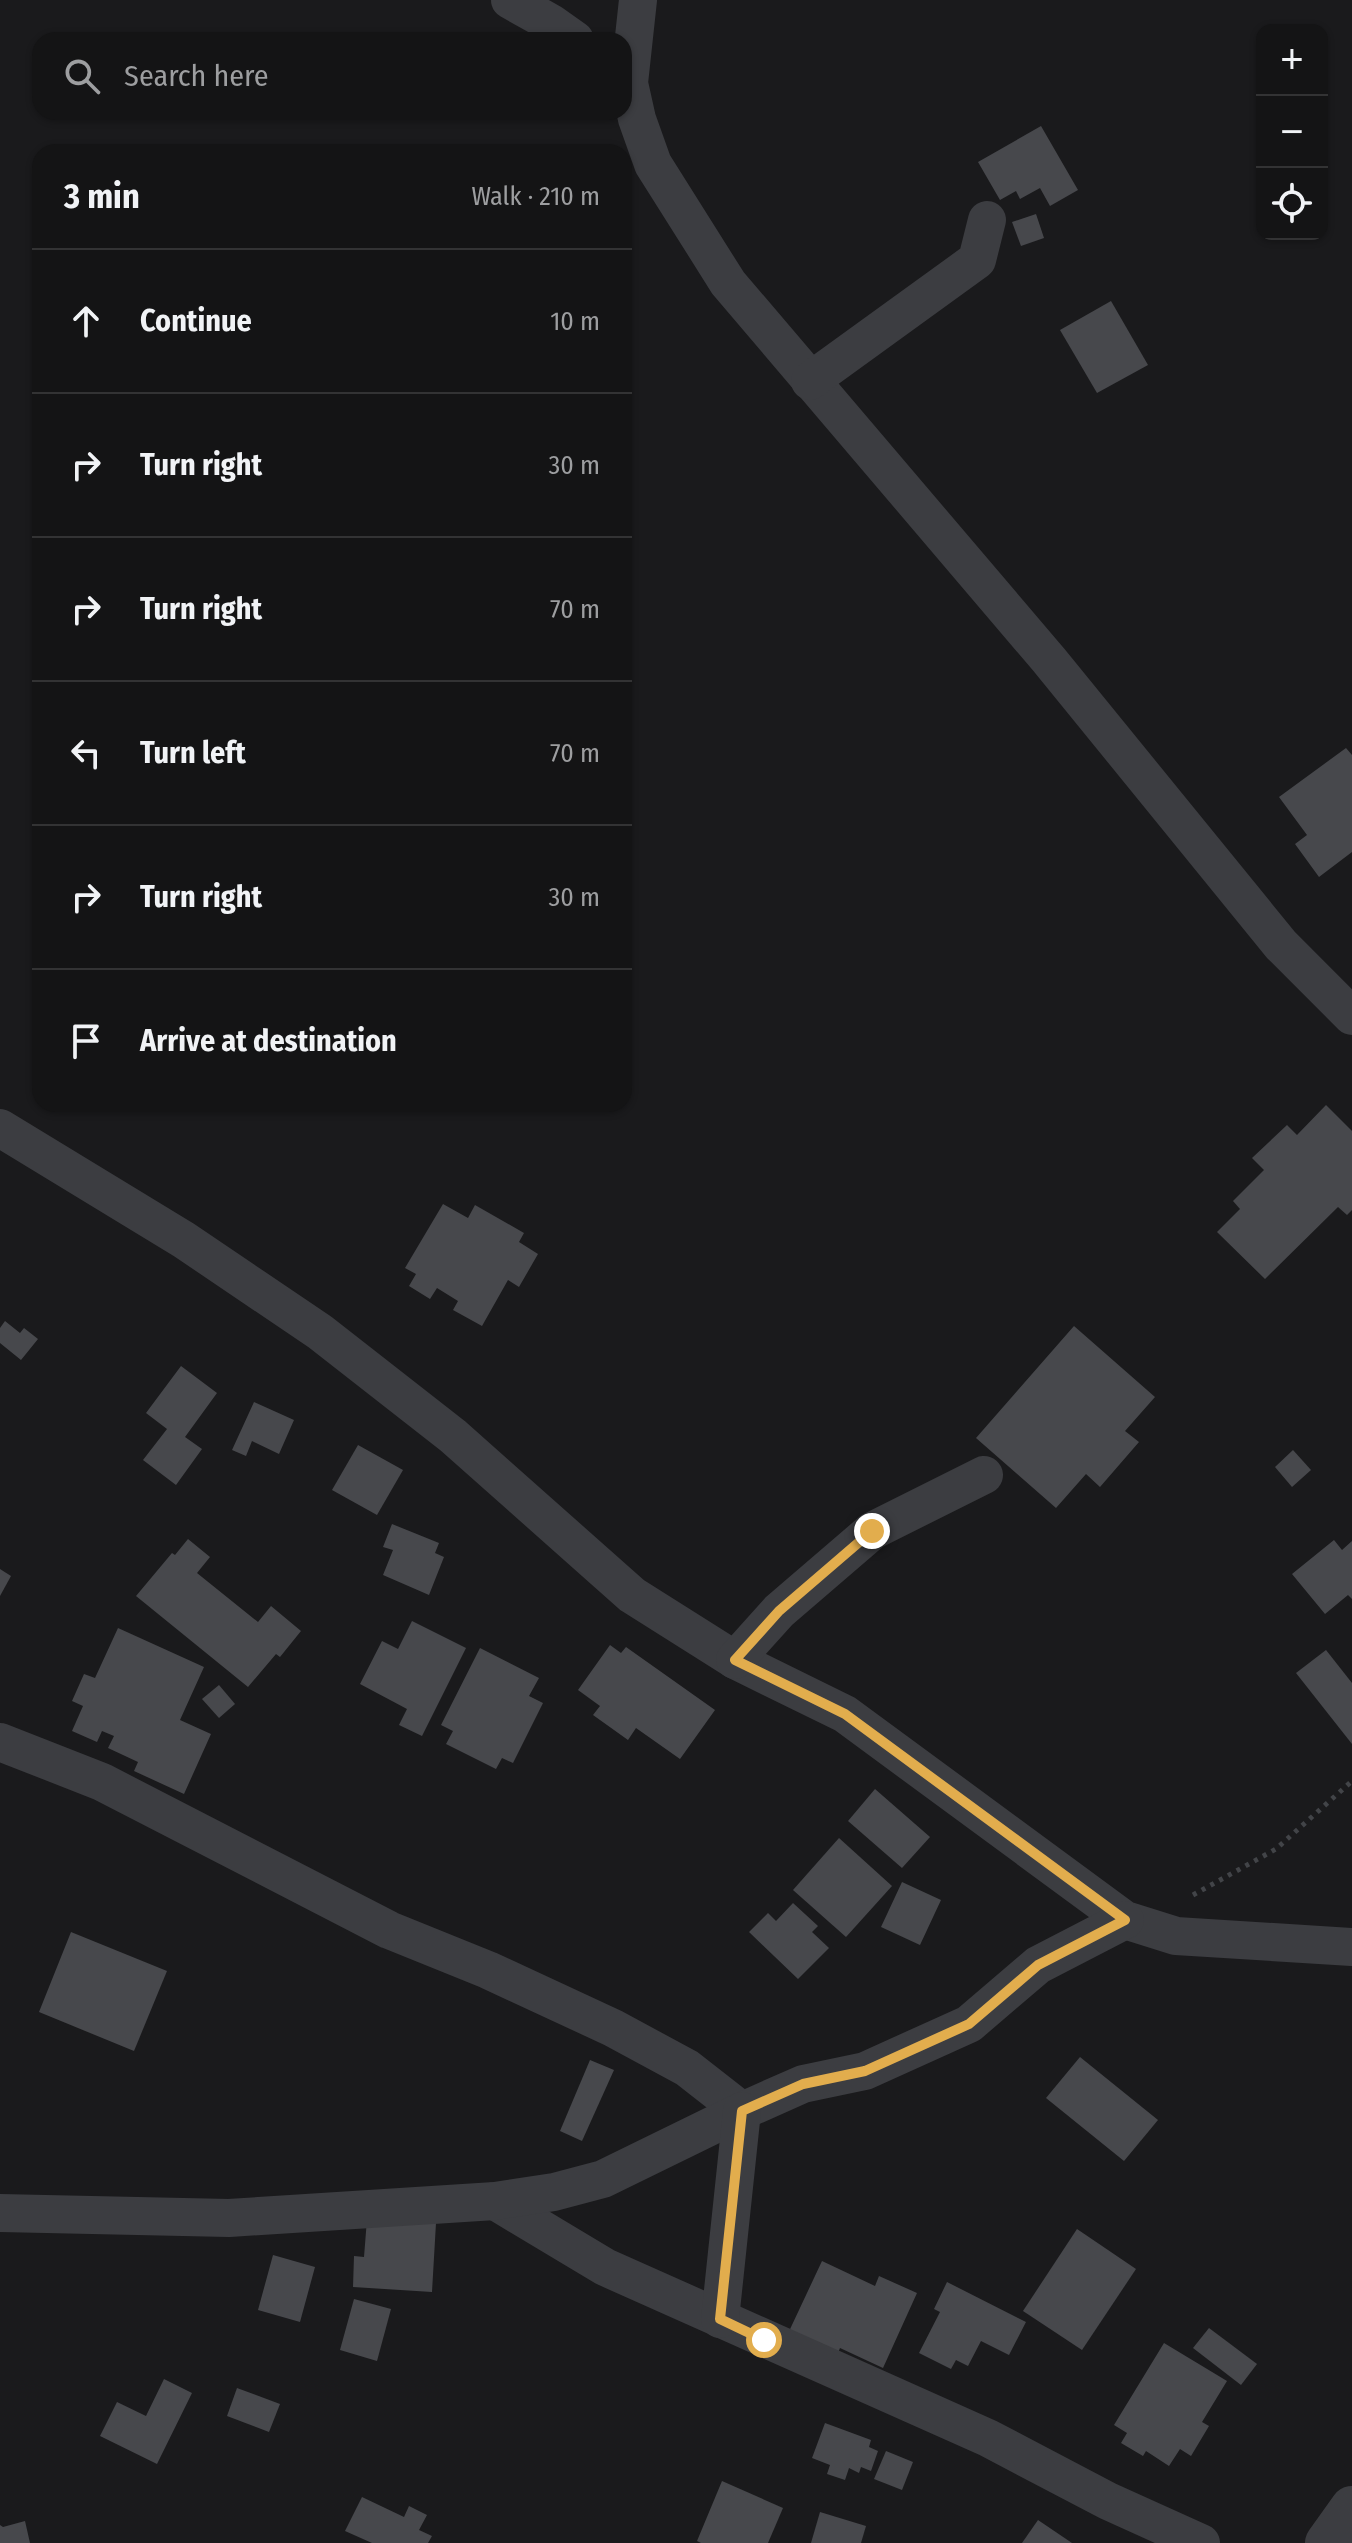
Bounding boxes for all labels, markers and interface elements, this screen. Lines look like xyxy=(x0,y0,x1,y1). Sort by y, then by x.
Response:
map controls xyxy=(1256,24,1328,240)
button: + xyxy=(1256,24,1328,96)
search box xyxy=(32,32,632,120)
icon: search xyxy=(60,54,104,98)
text: Search here xyxy=(124,58,269,94)
button: − xyxy=(1256,96,1328,168)
button: locate xyxy=(1256,168,1328,240)
text: 3 min xyxy=(64,176,140,217)
text: Walk · 210 m xyxy=(471,181,600,212)
icon: ahead xyxy=(64,299,108,343)
text: Continue xyxy=(140,303,252,339)
text: 10 m xyxy=(550,306,600,337)
icon: right xyxy=(64,443,108,487)
text: Turn right xyxy=(140,447,262,483)
text: 30 m xyxy=(549,450,600,481)
icon: right xyxy=(64,587,108,631)
text: Turn right xyxy=(140,591,262,627)
text: 70 m xyxy=(550,594,600,625)
icon: left xyxy=(64,731,108,775)
text: Turn left xyxy=(140,735,246,771)
text: 70 m xyxy=(550,738,600,769)
icon: right xyxy=(64,875,108,919)
text: Turn right xyxy=(140,879,262,915)
text: 30 m xyxy=(549,882,600,913)
icon: arrive xyxy=(64,1019,108,1063)
text: Arrive at destination xyxy=(140,1023,397,1059)
route end xyxy=(854,1513,890,1549)
route start xyxy=(746,2322,782,2358)

